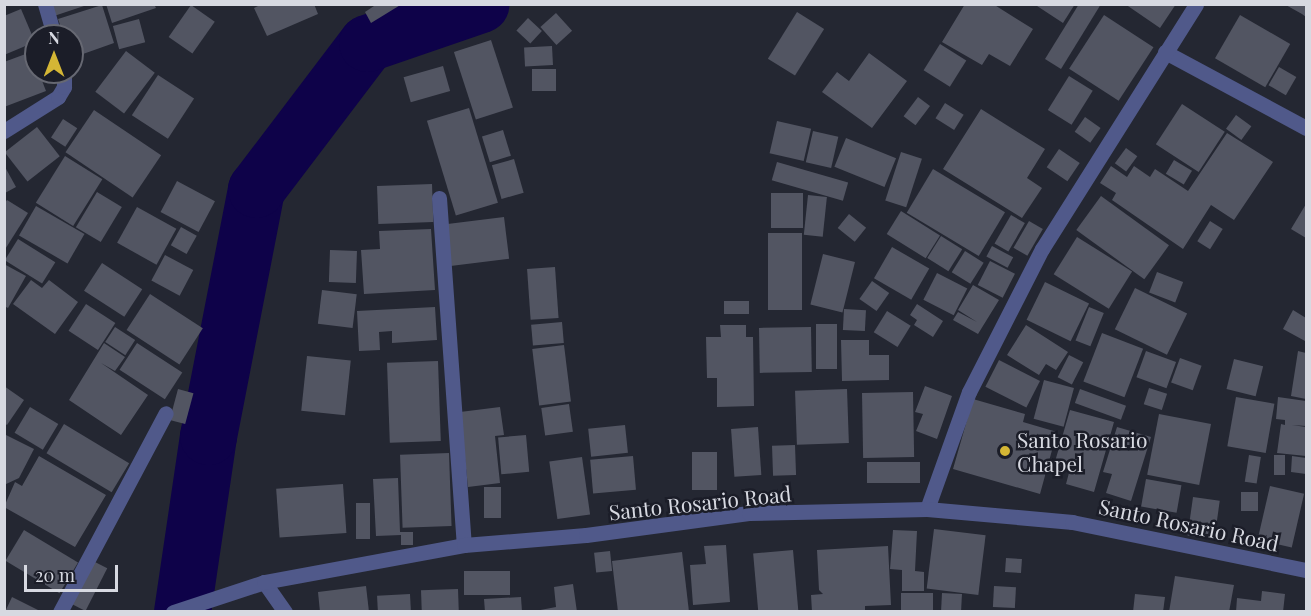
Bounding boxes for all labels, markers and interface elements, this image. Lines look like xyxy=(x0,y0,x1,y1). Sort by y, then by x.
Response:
north arrow xyxy=(24,24,84,84)
text: N xyxy=(48,27,60,48)
place label: Santo Rosario Chapel xyxy=(1017,426,1147,476)
marker: Santo Rosario Chapel xyxy=(998,444,1012,458)
street label: Santo Rosario Road xyxy=(607,480,793,524)
street label: Santo Rosario Road xyxy=(1097,493,1281,555)
scale bar xyxy=(27,553,122,591)
text: 20 m xyxy=(35,563,75,587)

